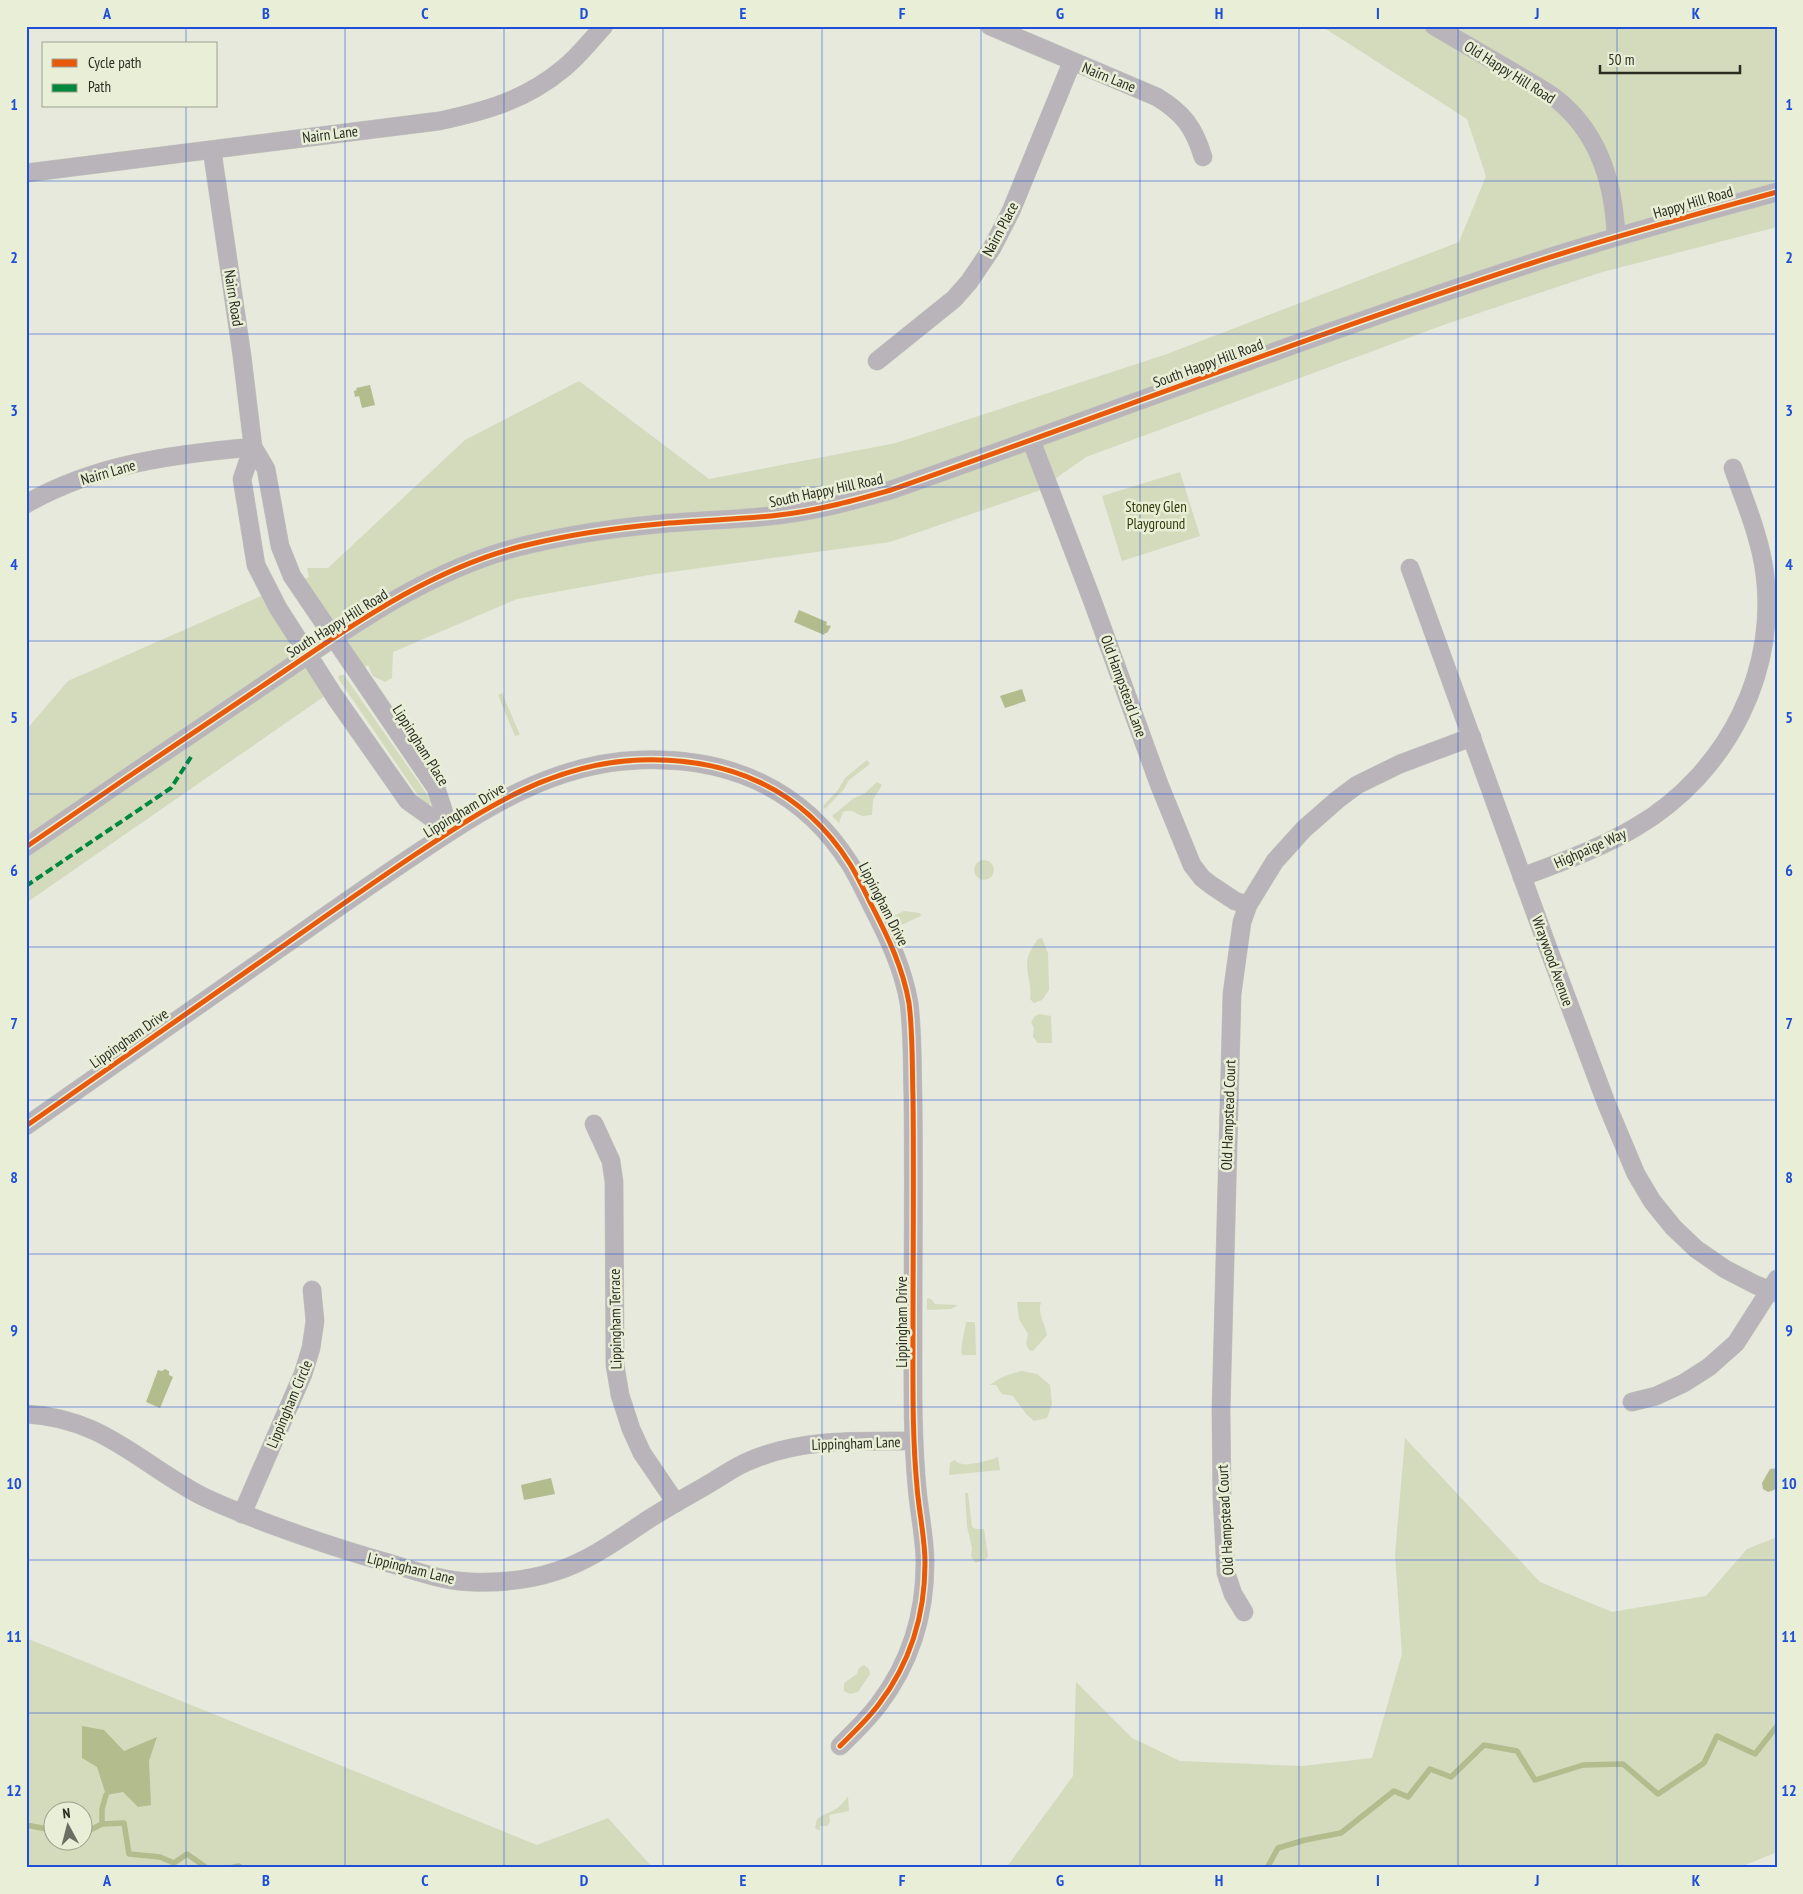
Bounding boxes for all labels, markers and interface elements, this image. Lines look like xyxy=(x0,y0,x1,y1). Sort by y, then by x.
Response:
text: A xyxy=(102,3,112,23)
text: B xyxy=(262,3,270,23)
text: C xyxy=(421,3,429,23)
text: D xyxy=(580,3,589,23)
text: E xyxy=(740,3,747,23)
text: F xyxy=(899,3,906,23)
text: G xyxy=(1056,3,1064,23)
text: H xyxy=(1215,3,1223,23)
text: I xyxy=(1376,3,1380,23)
text: J xyxy=(1534,3,1539,23)
text: K xyxy=(1692,3,1701,23)
street label: Old Happy Hill Road xyxy=(1461,36,1559,108)
legend xyxy=(42,42,218,108)
scale bar xyxy=(1600,42,1740,74)
text: 50 m xyxy=(1608,50,1634,69)
text: Cycle path xyxy=(88,53,141,72)
street label: Nairn Lane xyxy=(1079,58,1139,96)
text: Path xyxy=(88,77,111,96)
text: 1 xyxy=(10,94,18,114)
text: 1 xyxy=(1785,94,1793,114)
street label: Nairn Lane xyxy=(301,121,359,147)
street label: Happy Hill Road xyxy=(1651,182,1735,222)
street label: Nairn Place xyxy=(978,199,1022,259)
text: 2 xyxy=(10,247,18,267)
text: 2 xyxy=(1785,247,1793,267)
street label: Nairn Road xyxy=(220,268,248,328)
street label: South Happy Hill Road xyxy=(1150,334,1266,392)
text: 3 xyxy=(10,400,18,420)
text: 3 xyxy=(1785,400,1793,420)
street label: Nairn Lane xyxy=(78,455,138,489)
street label: South Happy Hill Road xyxy=(767,469,885,511)
park label: Stoney Glen Playground xyxy=(1125,497,1187,533)
text: 4 xyxy=(10,554,18,574)
text: 4 xyxy=(1785,554,1793,574)
street label: South Happy Hill Road xyxy=(283,584,391,662)
street label: Old Hampstead Lane xyxy=(1097,632,1151,740)
street label: Lippingham Place xyxy=(389,701,453,789)
text: 5 xyxy=(10,707,18,727)
text: 5 xyxy=(1785,707,1793,727)
street label: Lippingham Drive xyxy=(420,778,508,842)
street label: Highpaige Way xyxy=(1551,824,1629,872)
street label: Lippingham Drive xyxy=(855,859,913,949)
text: 6 xyxy=(10,860,18,880)
text: 6 xyxy=(1785,860,1793,880)
street label: Wraywood Avenue xyxy=(1528,913,1578,1009)
street label: Lippingham Drive xyxy=(86,1004,172,1072)
text: 7 xyxy=(10,1013,18,1033)
text: 7 xyxy=(1785,1013,1793,1033)
street label: Old Hampstead Court xyxy=(1217,1059,1239,1171)
text: 8 xyxy=(10,1167,18,1187)
text: 8 xyxy=(1785,1167,1793,1187)
street label: Lippingham Terrace xyxy=(605,1268,625,1370)
street label: Lippingham Drive xyxy=(892,1276,911,1368)
text: 9 xyxy=(10,1320,18,1340)
text: 9 xyxy=(1785,1320,1793,1340)
street label: Lippingham Circle xyxy=(262,1357,316,1451)
street label: Lippingham Lane xyxy=(811,1432,901,1454)
street label: Old Hampstead Court xyxy=(1213,1464,1237,1576)
text: 10 xyxy=(6,1473,22,1493)
text: 10 xyxy=(1781,1473,1797,1493)
street label: Lippingham Lane xyxy=(365,1548,457,1588)
text: 11 xyxy=(6,1626,22,1646)
text: 11 xyxy=(1781,1626,1797,1646)
text: 12 xyxy=(6,1780,22,1800)
text: 12 xyxy=(1781,1780,1797,1800)
north arrow xyxy=(42,1802,92,1852)
text: N xyxy=(62,1804,71,1822)
text: A xyxy=(102,1870,112,1890)
text: B xyxy=(262,1870,270,1890)
text: C xyxy=(421,1870,429,1890)
text: D xyxy=(580,1870,589,1890)
text: E xyxy=(740,1870,747,1890)
text: F xyxy=(899,1870,906,1890)
text: G xyxy=(1056,1870,1064,1890)
text: H xyxy=(1215,1870,1223,1890)
text: I xyxy=(1376,1870,1380,1890)
text: J xyxy=(1534,1870,1539,1890)
text: K xyxy=(1692,1870,1701,1890)

